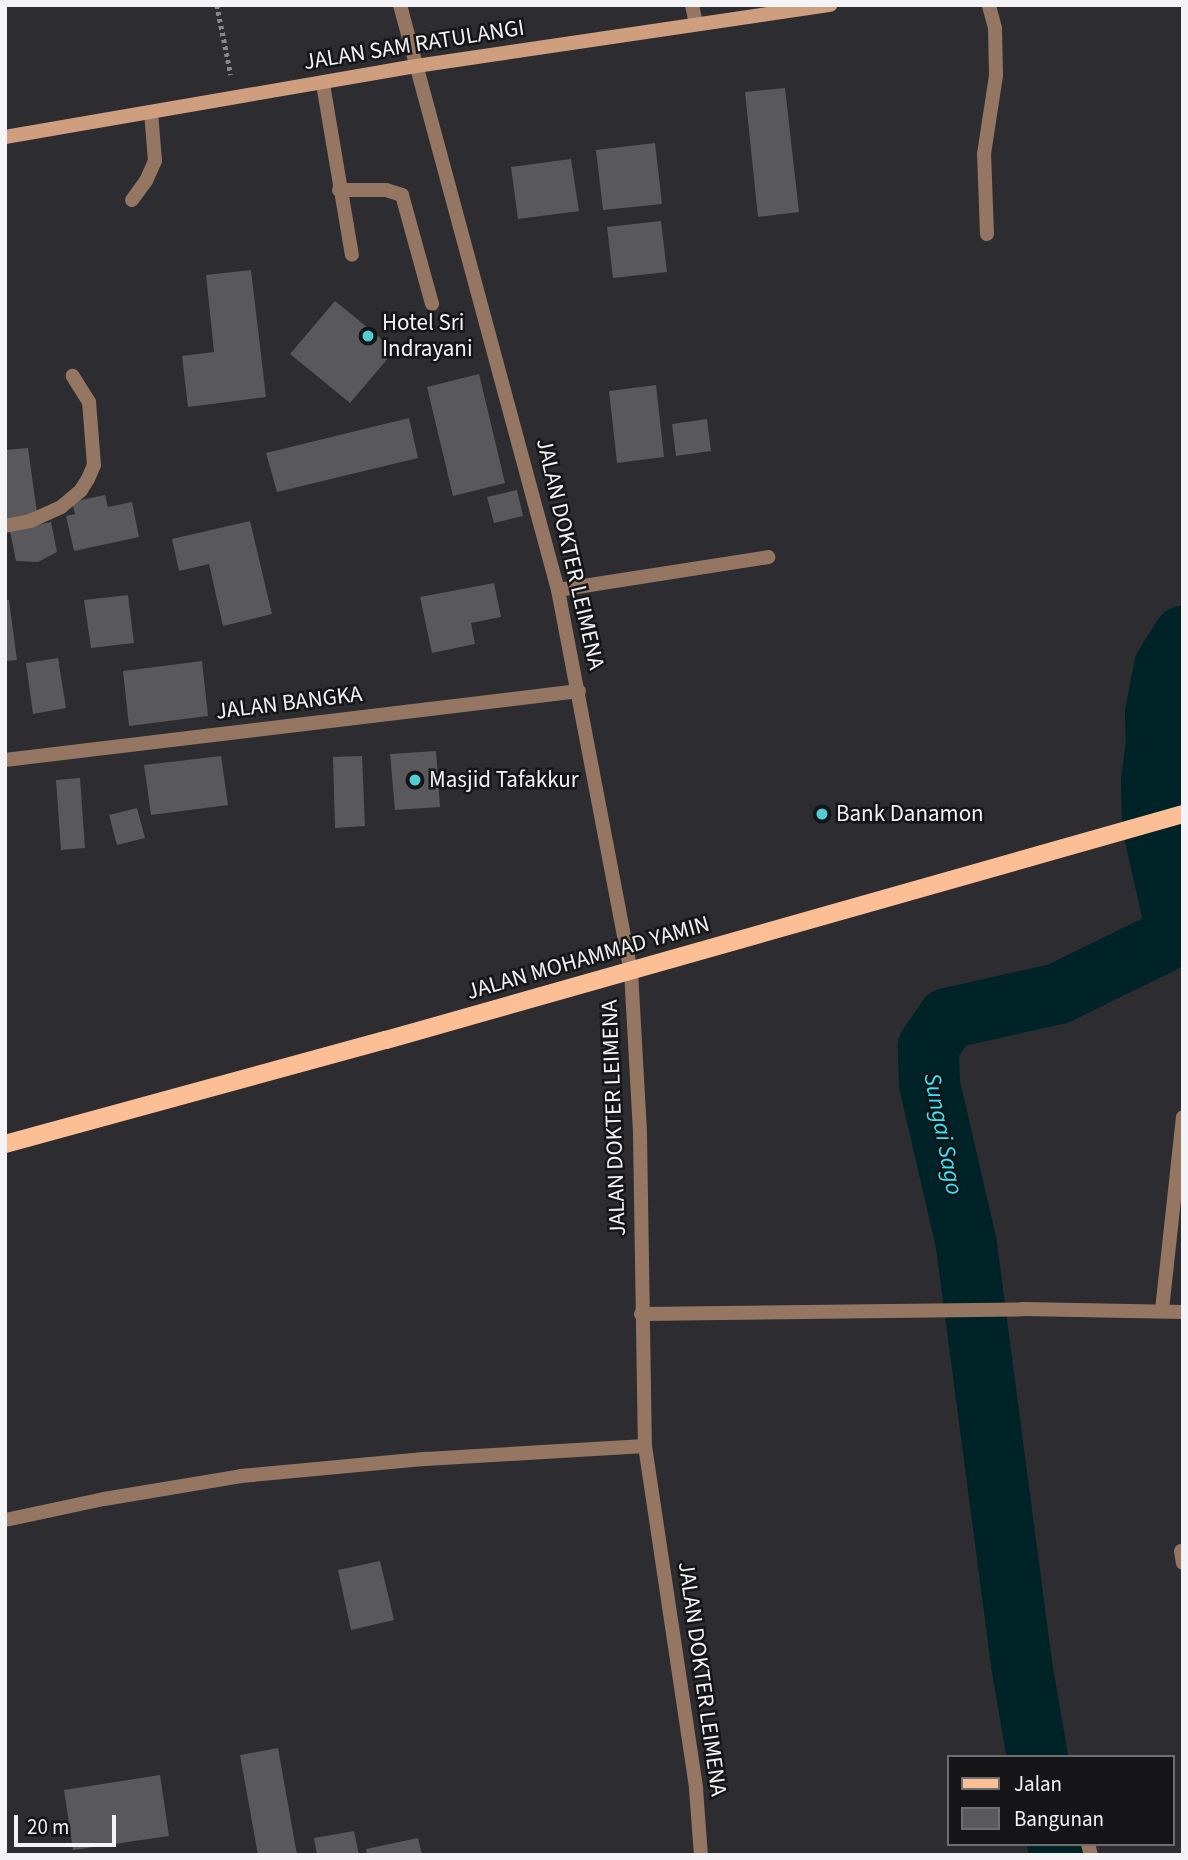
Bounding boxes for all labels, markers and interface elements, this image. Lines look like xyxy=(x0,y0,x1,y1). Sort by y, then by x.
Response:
street label: JALAN SAM RATULANGI xyxy=(302,14,526,76)
place label: Hotel Sri Indrayani xyxy=(382,309,473,363)
marker: Hotel Sri Indrayani xyxy=(360,328,376,344)
street label: JALAN DOKTER LEIMENA xyxy=(530,436,610,672)
street label: JALAN BANGKA xyxy=(214,680,364,726)
place label: Masjid Tafakkur xyxy=(429,766,579,794)
marker: Masjid Tafakkur xyxy=(407,772,423,788)
place label: Bank Danamon xyxy=(836,800,984,828)
marker: Bank Danamon xyxy=(814,806,830,822)
street label: JALAN MOHAMMAD YAMIN xyxy=(463,910,713,1006)
street label: JALAN DOKTER LEIMENA xyxy=(596,999,632,1237)
water label: Sungai Sago xyxy=(917,1071,969,1197)
street label: JALAN DOKTER LEIMENA xyxy=(672,1560,732,1798)
legend xyxy=(946,1755,1174,1846)
text: Jalan xyxy=(1014,1769,1062,1799)
scale bar xyxy=(18,1800,119,1844)
text: Bangunan xyxy=(1014,1804,1104,1834)
text: 20 m xyxy=(27,1812,69,1842)

